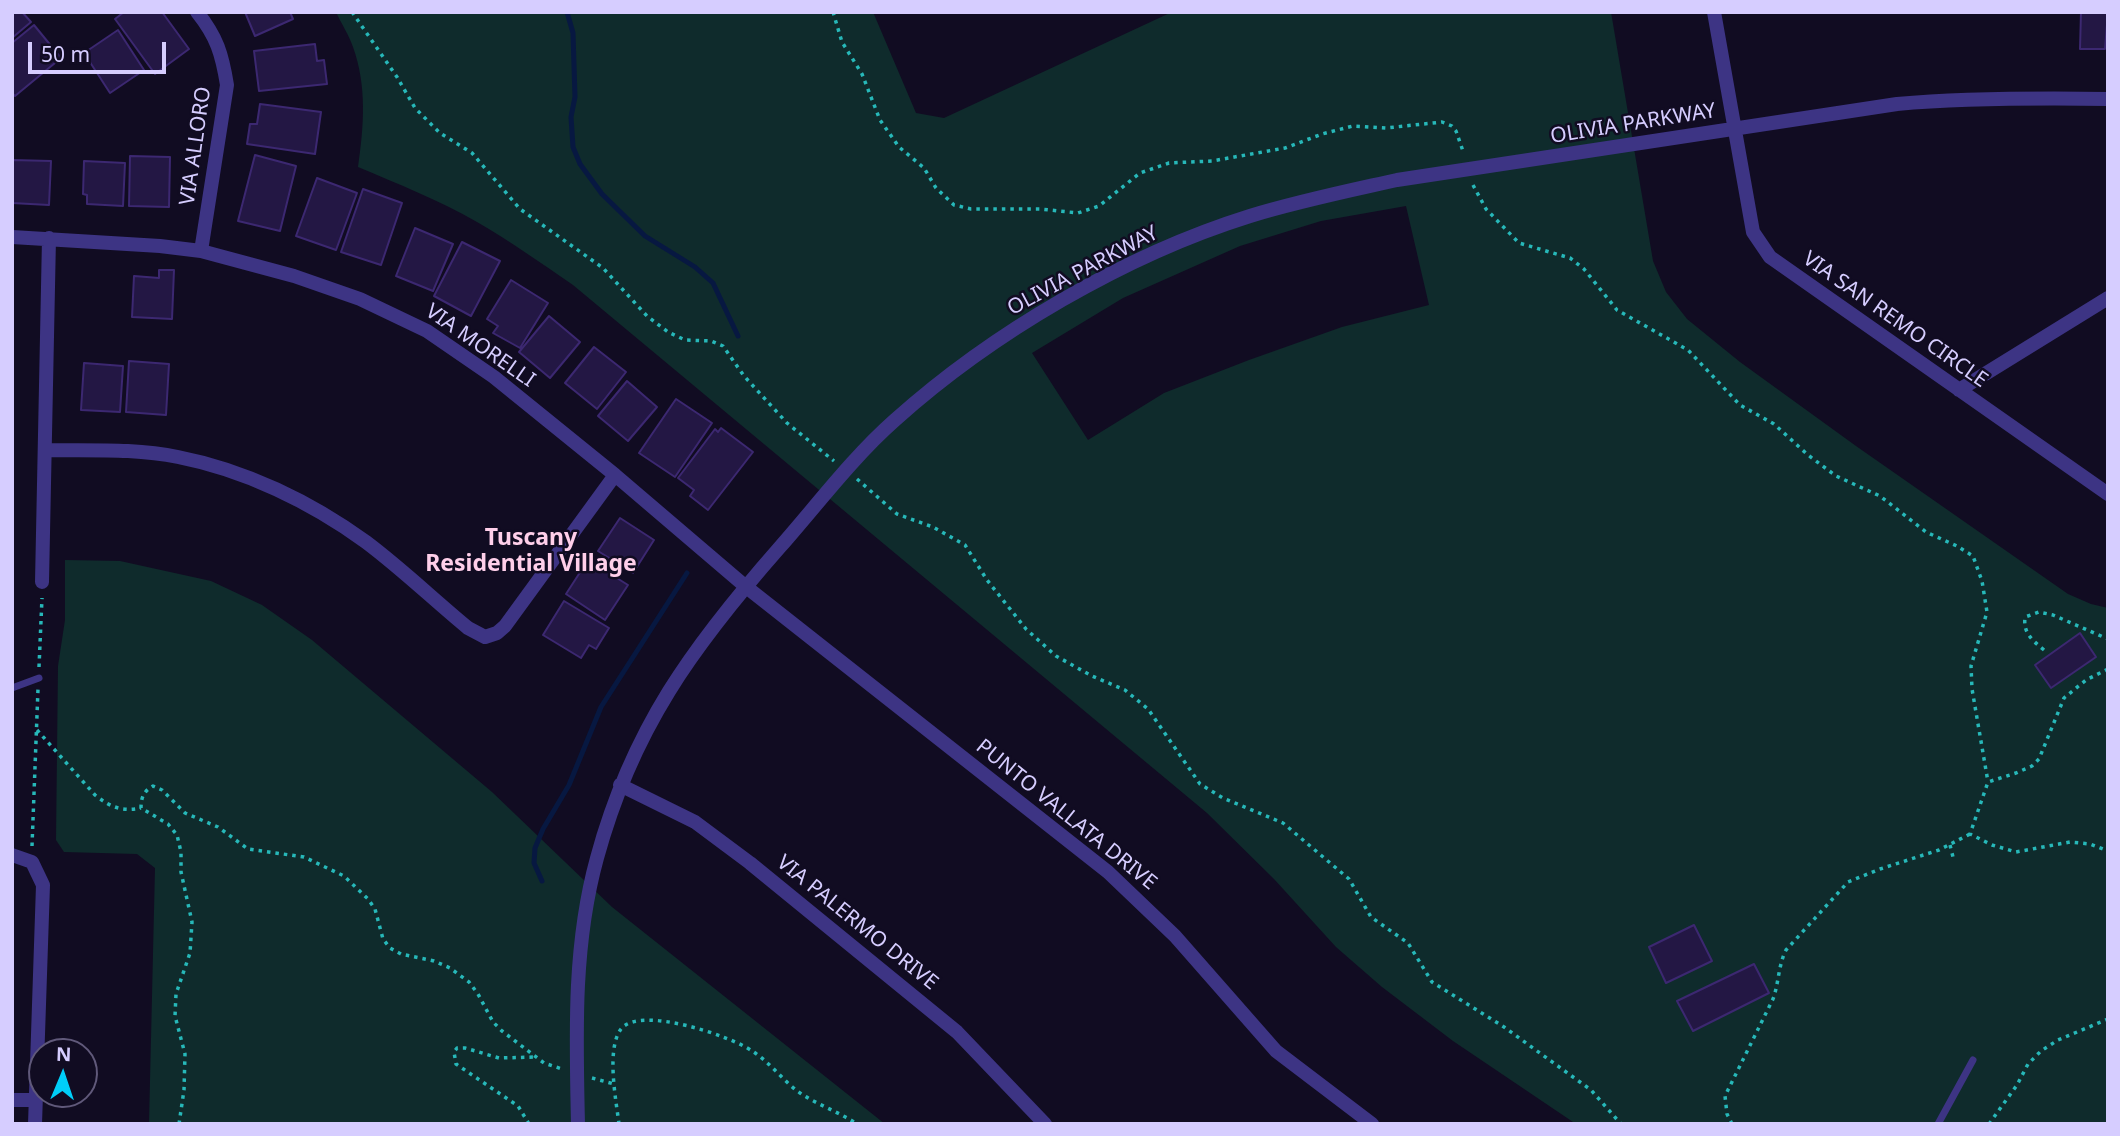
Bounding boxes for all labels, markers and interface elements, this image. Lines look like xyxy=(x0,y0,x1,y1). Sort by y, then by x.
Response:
scale bar xyxy=(32,28,170,72)
text: 50 m xyxy=(41,40,90,68)
street label: VIA ALLORO xyxy=(175,85,217,207)
street label: OLIVIA PARKWAY xyxy=(1549,98,1717,150)
street label: OLIVIA PARKWAY xyxy=(1003,221,1163,321)
street label: VIA SAN REMO CIRCLE xyxy=(1798,247,1992,393)
street label: VIA MORELLI xyxy=(420,299,540,393)
district label: Tuscany Residential Village xyxy=(425,524,637,578)
street label: PUNTO VALLATA DRIVE xyxy=(971,734,1161,896)
street label: VIA PALERMO DRIVE xyxy=(771,850,943,996)
north arrow xyxy=(28,1038,98,1108)
text: N xyxy=(55,1041,72,1067)

